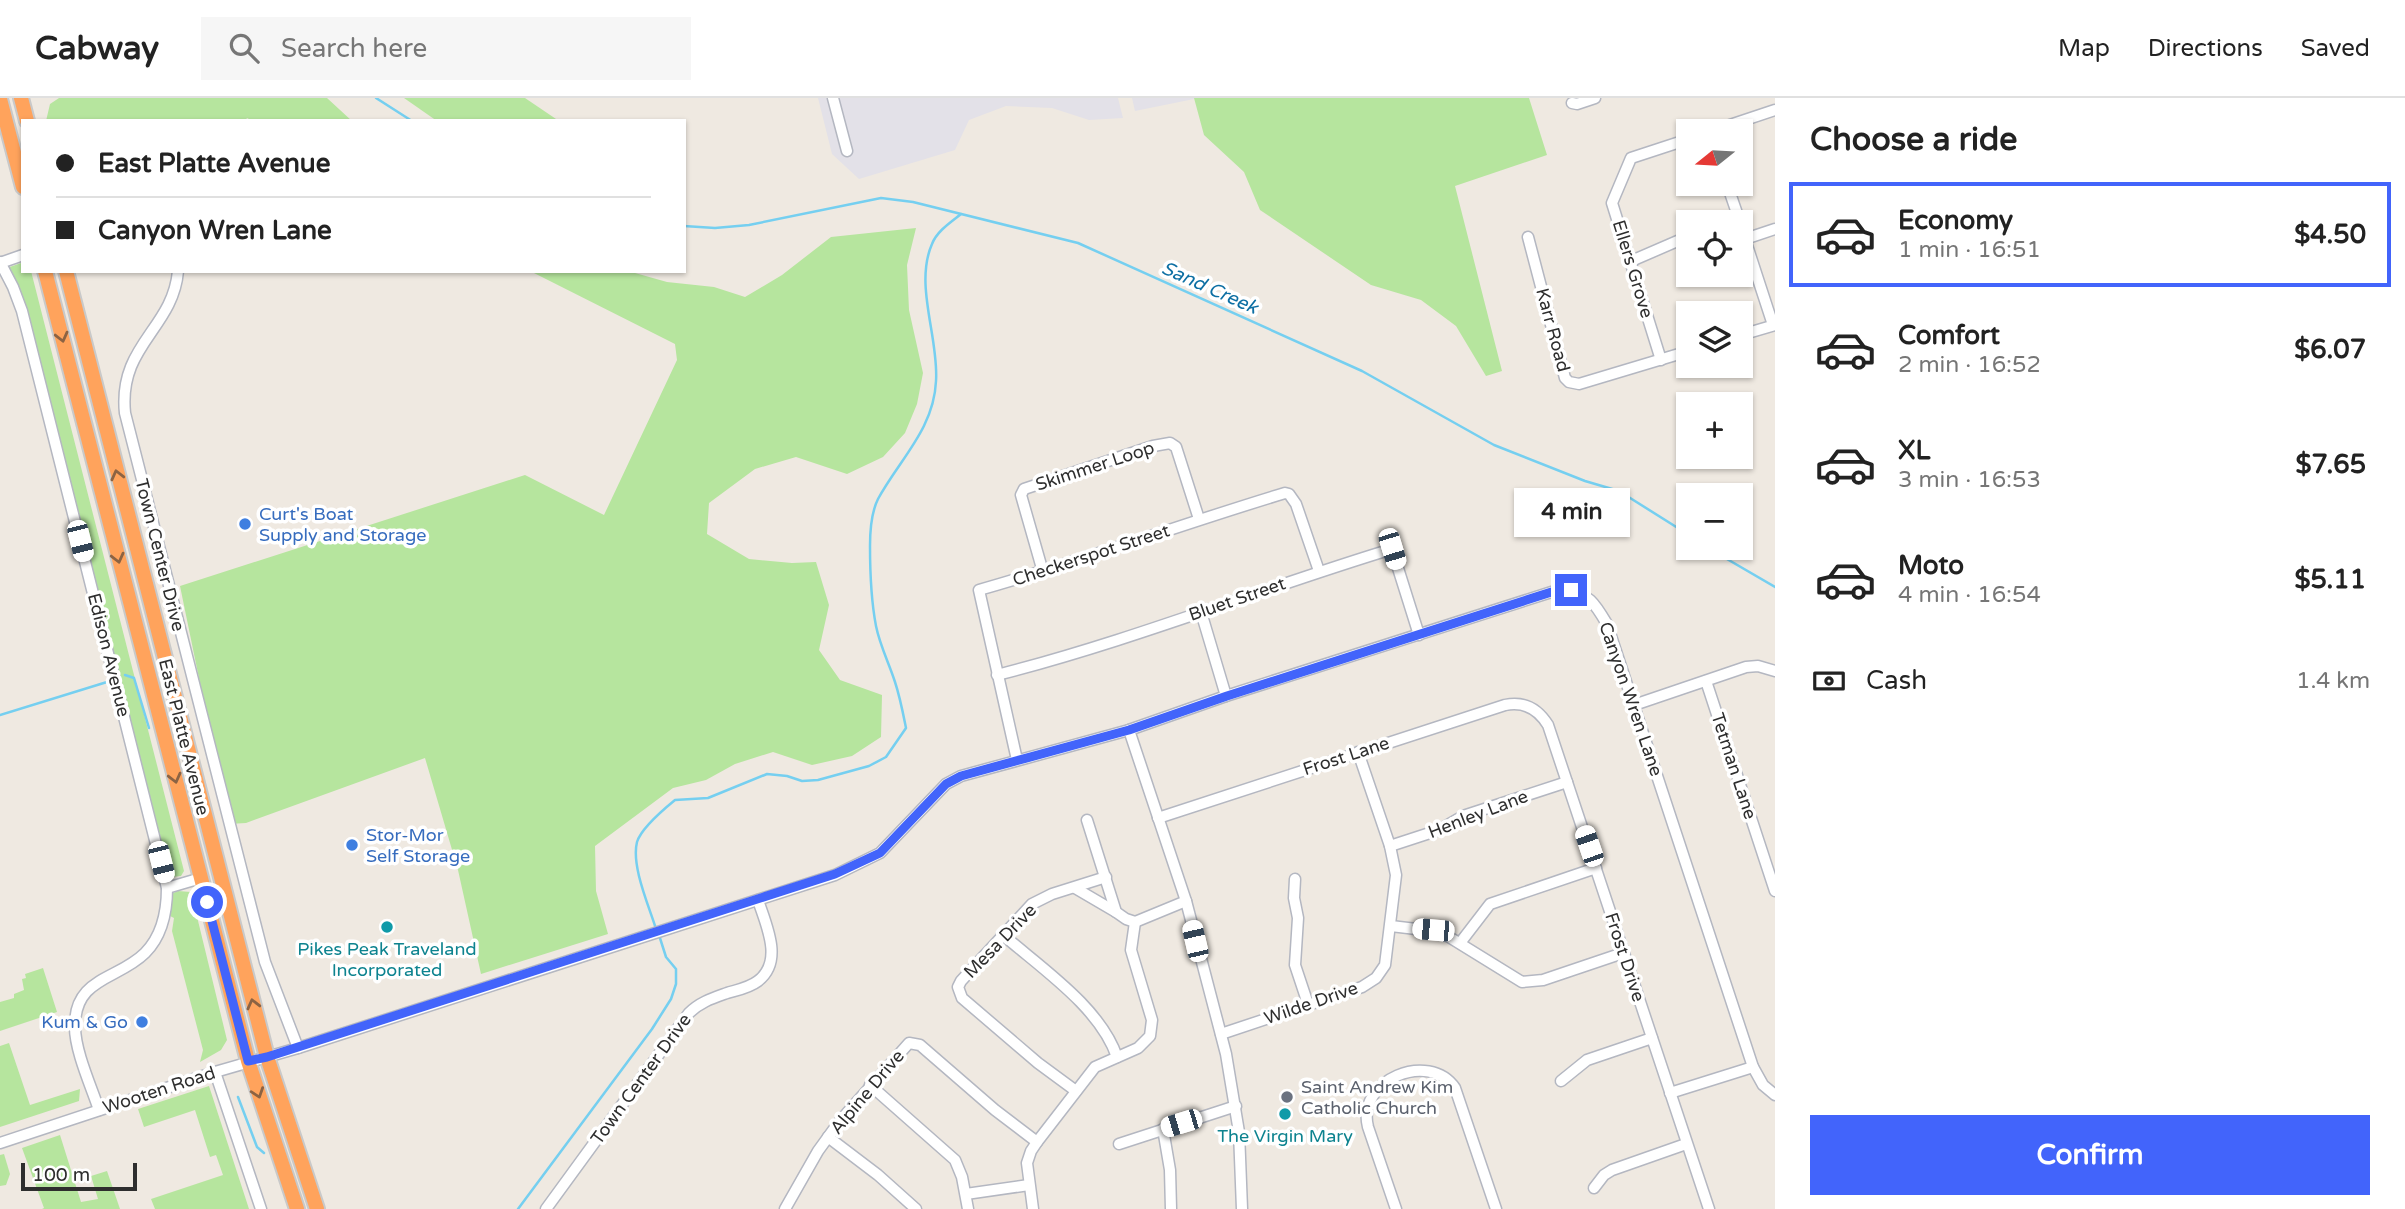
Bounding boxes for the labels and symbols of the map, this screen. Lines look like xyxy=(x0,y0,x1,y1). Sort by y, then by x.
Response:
north arrow xyxy=(1676,119,1754,196)
street label: Ellers Grove xyxy=(1608,217,1658,321)
water label: Sand Creek xyxy=(1158,257,1263,320)
street label: Karr Road xyxy=(1531,286,1575,374)
one-way arrow xyxy=(54,331,68,343)
street label: Skimmer Loop xyxy=(1033,436,1157,496)
one-way arrow xyxy=(111,469,125,481)
street label: Town Center Drive xyxy=(130,476,190,634)
callout: 4 min xyxy=(1513,489,1629,538)
place label: Curt's Boat Supply and Storage xyxy=(259,503,427,546)
marker: Curt's Boat Supply and Storage xyxy=(237,516,253,532)
car xyxy=(65,518,96,564)
street label: Checkerspot Street xyxy=(1010,519,1172,591)
car xyxy=(1376,526,1409,572)
one-way arrow xyxy=(110,552,124,564)
street label: Bluet Street xyxy=(1186,572,1288,626)
route end xyxy=(1555,574,1587,606)
street label: Edison Avenue xyxy=(83,591,135,719)
street label: Canyon Wren Lane xyxy=(1594,619,1668,779)
street label: East Platte Avenue xyxy=(154,656,214,818)
street label: Tetman Lane xyxy=(1706,710,1762,822)
street label: Frost Lane xyxy=(1300,732,1392,780)
one-way arrow xyxy=(167,772,181,784)
street label: Henley Lane xyxy=(1425,785,1531,843)
car xyxy=(1573,823,1606,869)
place label: Stor-Mor Self Storage xyxy=(366,824,470,867)
marker: Stor-Mor Self Storage xyxy=(344,837,360,853)
car xyxy=(146,839,177,885)
route start xyxy=(191,886,223,918)
street label: Mesa Drive xyxy=(959,899,1041,983)
street label: Frost Drive xyxy=(1600,910,1650,1004)
car xyxy=(1181,918,1210,964)
car xyxy=(1412,918,1455,942)
marker: Pikes Peak Traveland Incorporated xyxy=(379,919,395,935)
place label: Pikes Peak Traveland Incorporated xyxy=(297,938,477,981)
street label: Wilde Drive xyxy=(1261,977,1361,1029)
one-way arrow xyxy=(247,998,261,1010)
street label: Town Center Drive xyxy=(586,1009,696,1149)
place label: Kum & Go xyxy=(41,1011,128,1033)
marker: Kum & Go xyxy=(134,1014,150,1030)
street label: Alpine Drive xyxy=(825,1045,909,1139)
street label: Wooten Road xyxy=(100,1061,218,1119)
place label: Saint Andrew Kim Catholic Church xyxy=(1301,1076,1453,1119)
one-way arrow xyxy=(250,1086,264,1098)
marker: Saint Andrew Kim Catholic Church xyxy=(1279,1089,1295,1105)
marker: The Virgin Mary xyxy=(1277,1106,1293,1122)
car xyxy=(1158,1107,1205,1139)
place label: The Virgin Mary xyxy=(1217,1125,1353,1147)
scale bar xyxy=(21,1160,136,1192)

